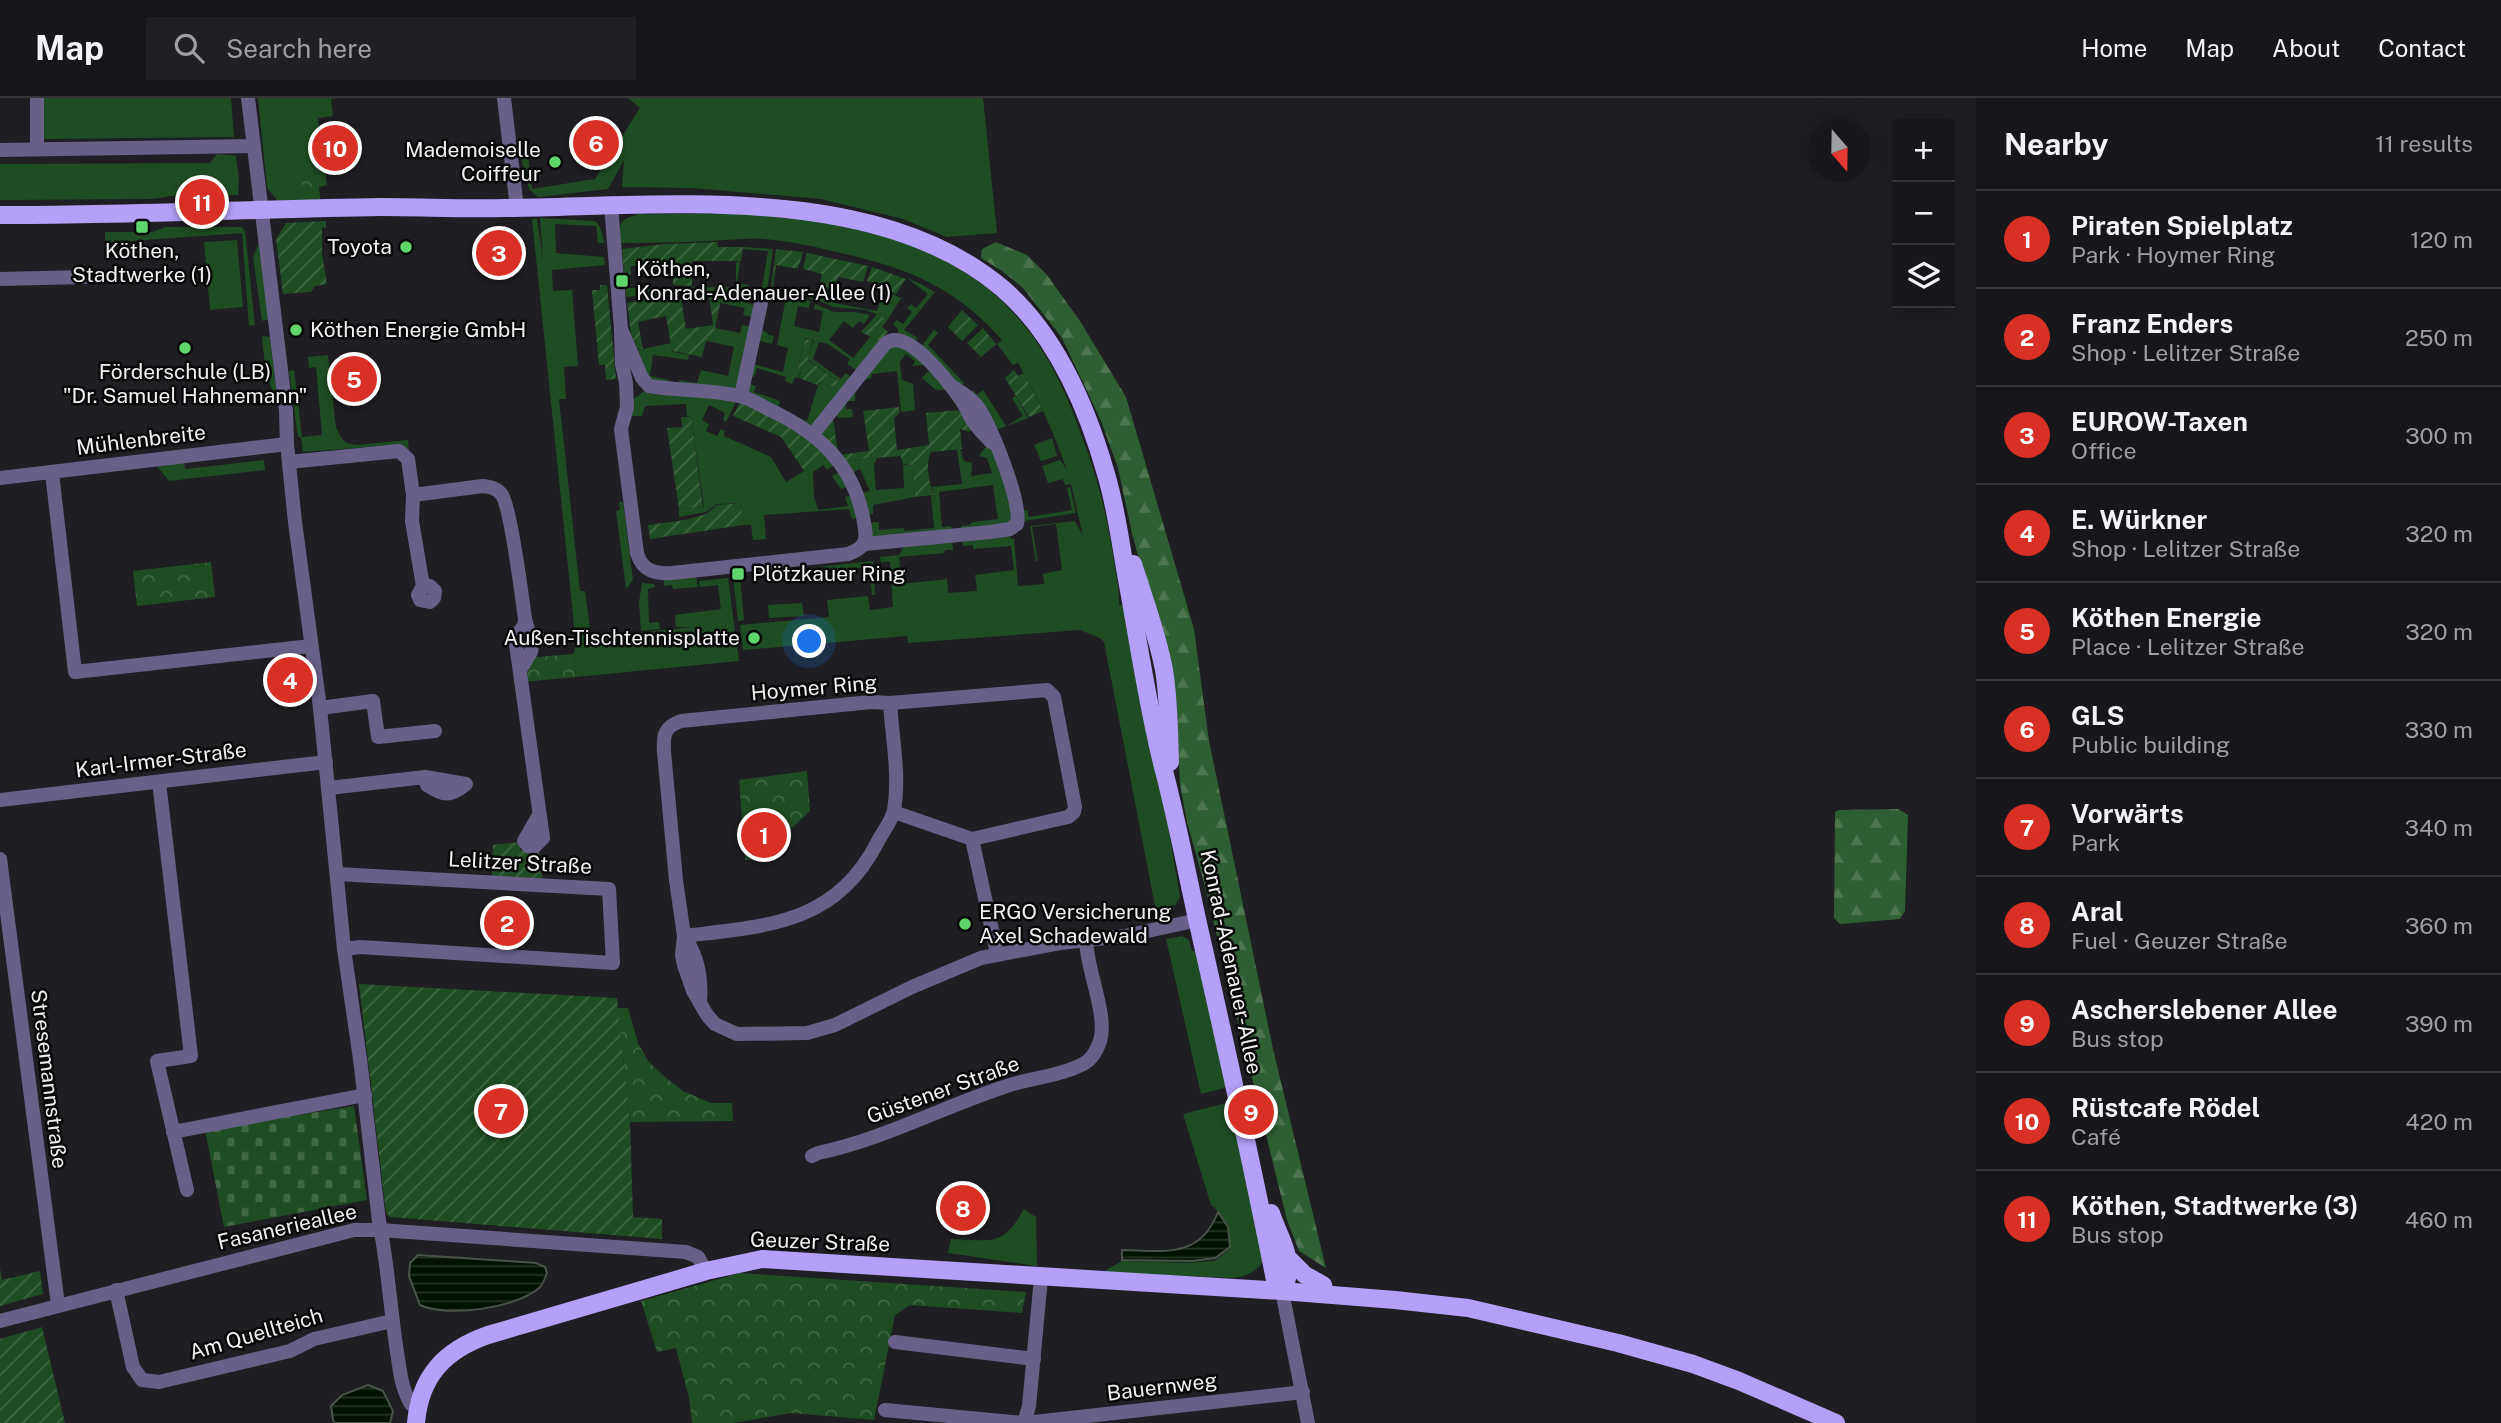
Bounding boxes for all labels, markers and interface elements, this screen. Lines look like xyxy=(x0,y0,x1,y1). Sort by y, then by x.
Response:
search box xyxy=(146,17,636,80)
text: Map xyxy=(35,29,104,67)
icon: search xyxy=(170,29,208,67)
text: Search here xyxy=(226,33,372,64)
text: Home xyxy=(2081,34,2147,62)
text: Map xyxy=(2185,34,2234,62)
text: About xyxy=(2272,34,2340,62)
text: Contact xyxy=(2378,34,2466,62)
pin: 6 xyxy=(573,117,619,169)
north arrow xyxy=(1808,119,1871,182)
map controls xyxy=(1892,119,1955,308)
button: + xyxy=(1892,119,1955,182)
pin: 10 xyxy=(312,122,358,174)
text: Nearby xyxy=(2004,126,2108,162)
text: 11 results xyxy=(2375,130,2473,157)
place label: Mademoiselle Coiffeur xyxy=(405,137,541,186)
marker: Mademoiselle Coiffeur xyxy=(547,154,563,170)
pin: 11 xyxy=(179,176,225,228)
button: − xyxy=(1892,182,1955,245)
text: Piraten Spielplatz xyxy=(2071,210,2293,241)
marker: Köthen, Stadtwerke (1) xyxy=(134,219,150,235)
text: 1 xyxy=(2022,226,2032,253)
text: 120 m xyxy=(2410,226,2473,253)
pin: 3 xyxy=(476,227,522,279)
place label: Toyota xyxy=(327,234,392,259)
place label: Köthen, Stadtwerke (1) xyxy=(72,238,212,287)
marker: Toyota xyxy=(398,239,414,255)
text: Park · Hoymer Ring xyxy=(2071,241,2275,268)
button: layers xyxy=(1892,245,1955,308)
place label: Köthen, Konrad-Adenauer-Allee (1) xyxy=(636,256,891,305)
marker: Köthen, Konrad-Adenauer-Allee (1) xyxy=(614,273,630,289)
text: Franz Enders xyxy=(2071,308,2233,339)
place label: Köthen Energie GmbH xyxy=(310,317,526,342)
marker: Köthen Energie GmbH xyxy=(288,322,304,338)
text: 2 xyxy=(2020,324,2034,351)
text: 250 m xyxy=(2405,324,2473,351)
text: Shop · Lelitzer Straße xyxy=(2071,339,2300,366)
marker: Förderschule (LB) "Dr. Samuel Hahnemann" xyxy=(177,340,193,356)
pin: 5 xyxy=(331,353,377,405)
place label: Förderschule (LB) "Dr. Samuel Hahnemann" xyxy=(63,359,307,408)
text: EUROW-Taxen xyxy=(2071,406,2248,437)
street label: Mühlenbreite xyxy=(75,419,207,460)
text: 3 xyxy=(2019,422,2035,449)
text: 300 m xyxy=(2405,422,2473,449)
text: Office xyxy=(2071,437,2137,464)
text: E. Würkner xyxy=(2071,504,2207,535)
text: 4 xyxy=(2019,520,2035,547)
text: 320 m xyxy=(2405,520,2473,547)
text: Shop · Lelitzer Straße xyxy=(2071,535,2300,562)
place label: Plötzkauer Ring xyxy=(752,561,906,586)
marker: Plötzkauer Ring xyxy=(730,566,746,582)
text: Köthen Energie xyxy=(2071,602,2261,633)
text: 5 xyxy=(2019,618,2035,645)
text: 320 m xyxy=(2405,618,2473,645)
your location xyxy=(792,624,826,658)
place label: Außen-Tischtennisplatte xyxy=(503,625,740,650)
marker: Außen-Tischtennisplatte xyxy=(746,630,762,646)
text: Place · Lelitzer Straße xyxy=(2071,633,2305,660)
pin: 4 xyxy=(267,654,313,706)
street label: Hoymer Ring xyxy=(750,670,878,705)
text: GLS xyxy=(2071,700,2124,731)
text: 6 xyxy=(2019,716,2035,743)
text: 330 m xyxy=(2405,716,2473,743)
text: Public building xyxy=(2071,731,2230,758)
street label: Karl-Irmer-Straße xyxy=(74,737,248,782)
text: Vorwärts xyxy=(2071,798,2184,829)
pin: 1 xyxy=(741,809,787,861)
text: 7 xyxy=(2020,814,2034,841)
text: 340 m xyxy=(2405,814,2473,841)
text: Park xyxy=(2071,829,2120,856)
street label: Lelitzer Straße xyxy=(447,846,593,879)
street label: Konrad-Adenauer-Allee xyxy=(1195,847,1268,1077)
text: Aral xyxy=(2071,896,2124,927)
pin: 2 xyxy=(484,897,530,949)
place label: ERGO Versicherung Axel Schadewald xyxy=(979,899,1172,948)
text: 8 xyxy=(2019,912,2035,939)
text: 360 m xyxy=(2405,912,2473,939)
marker: ERGO Versicherung Axel Schadewald xyxy=(957,916,973,932)
text: Fuel · Geuzer Straße xyxy=(2071,927,2288,954)
street label: Stresemannstraße xyxy=(26,988,73,1170)
text: Ascherslebener Allee xyxy=(2071,994,2337,1025)
text: 9 xyxy=(2019,1010,2035,1037)
text: 390 m xyxy=(2405,1010,2473,1037)
text: Bus stop xyxy=(2071,1025,2164,1052)
street label: Güstener Straße xyxy=(863,1050,1023,1129)
pin: 7 xyxy=(478,1085,524,1137)
pin: 9 xyxy=(1228,1086,1274,1138)
text: Rüstcafe Rödel xyxy=(2071,1092,2260,1123)
text: 10 xyxy=(2015,1108,2039,1135)
text: 420 m xyxy=(2405,1108,2473,1135)
text: Café xyxy=(2071,1123,2121,1150)
pin: 8 xyxy=(940,1182,986,1234)
text: Köthen, Stadtwerke (3) xyxy=(2071,1190,2358,1221)
street label: Fasanerieallee xyxy=(215,1198,359,1255)
text: 11 xyxy=(2017,1206,2037,1233)
text: 460 m xyxy=(2405,1206,2473,1233)
text: Bus stop xyxy=(2071,1221,2164,1248)
street label: Geuzer Straße xyxy=(750,1227,891,1256)
street label: Am Quellteich xyxy=(186,1302,326,1365)
street label: Bauernweg xyxy=(1105,1367,1218,1406)

